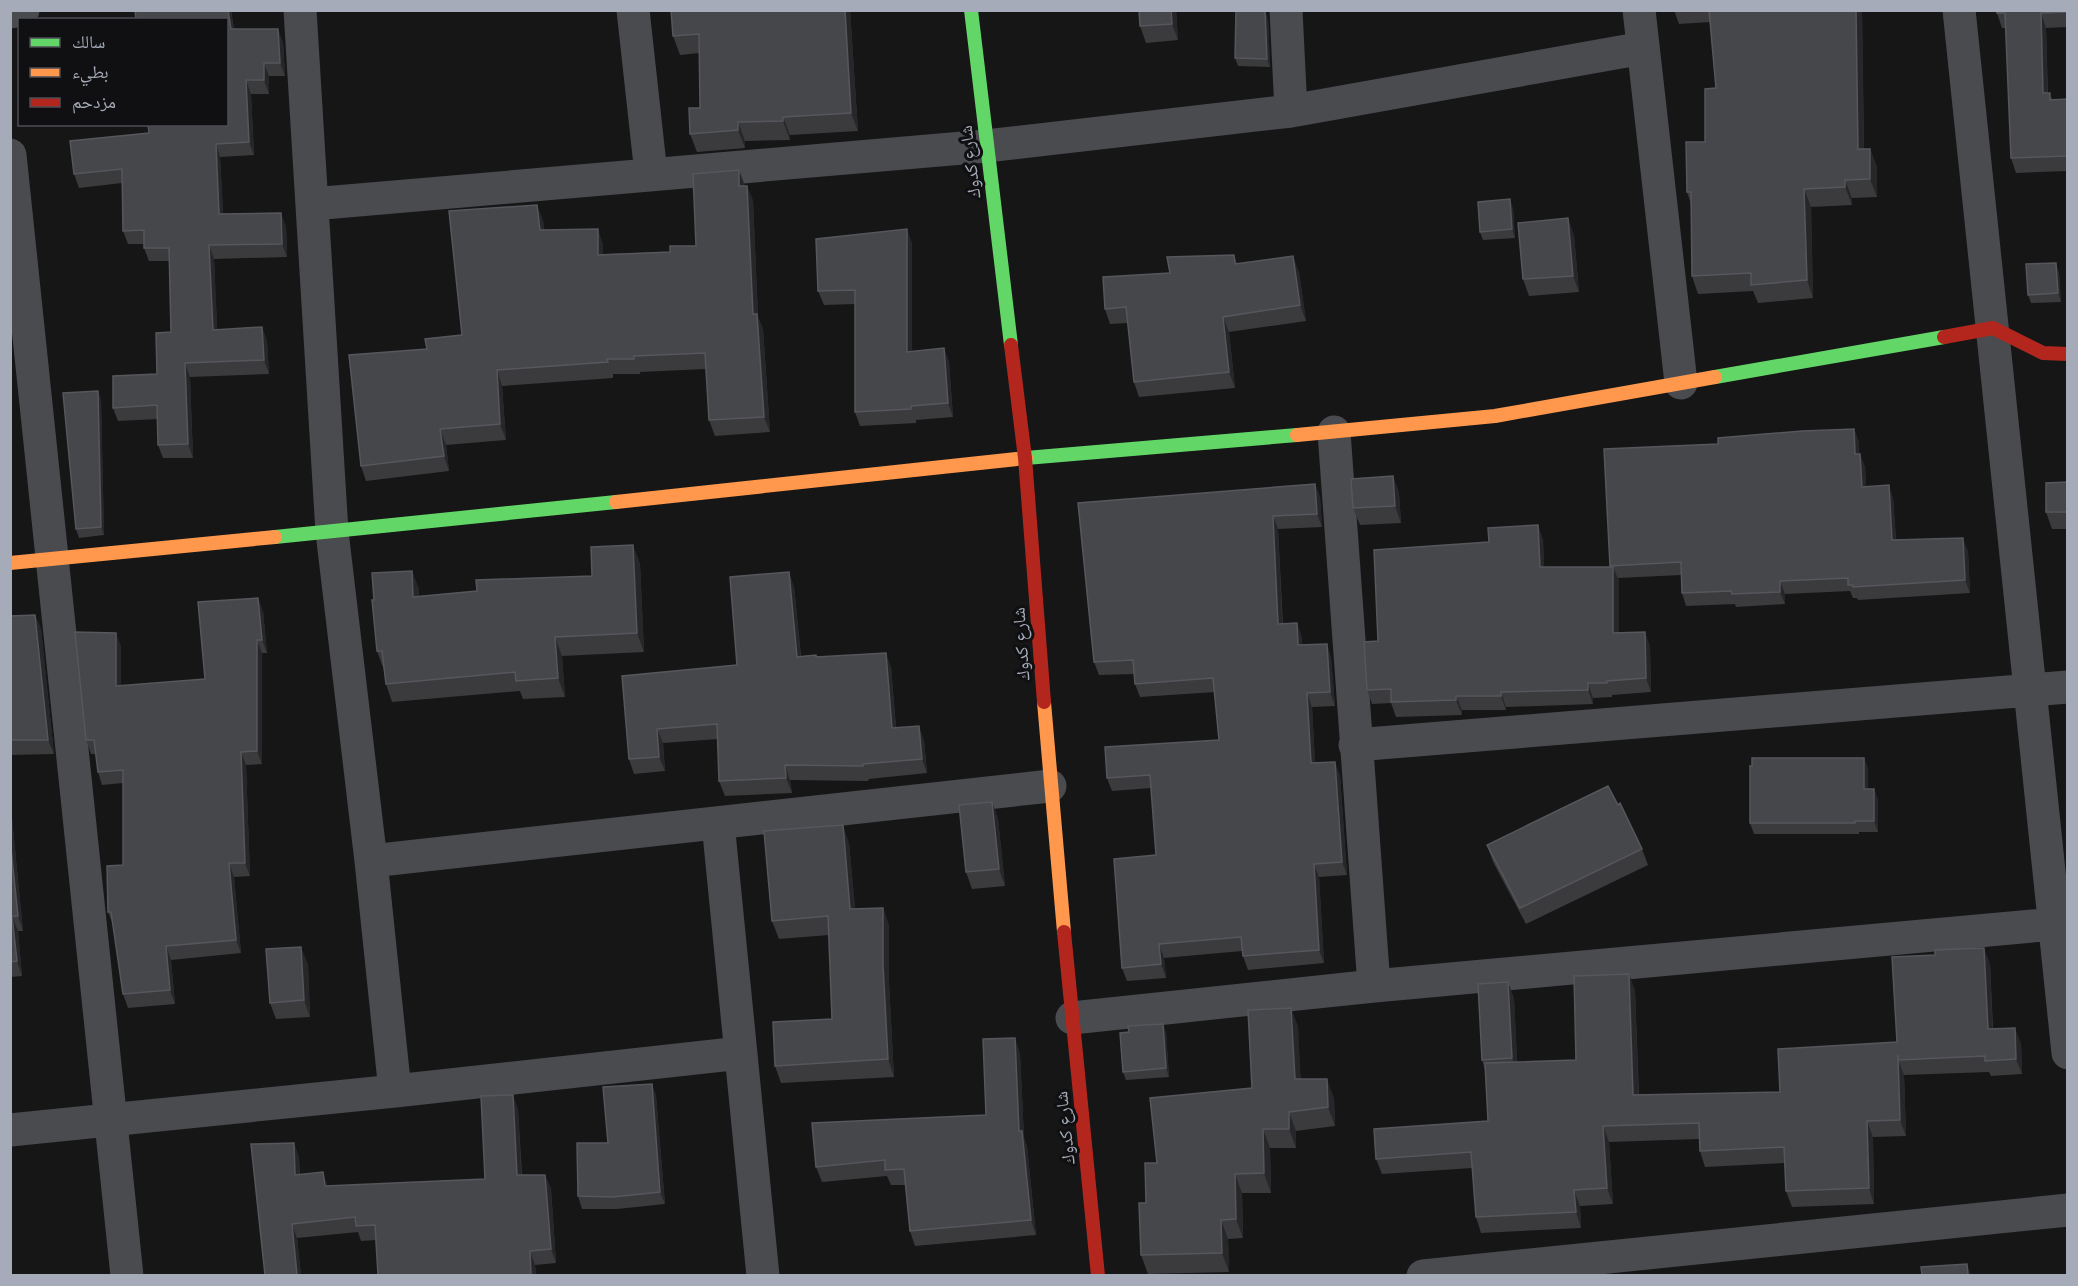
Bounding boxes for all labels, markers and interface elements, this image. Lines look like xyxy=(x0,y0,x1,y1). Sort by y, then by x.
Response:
legend xyxy=(18,18,228,126)
text: سالك xyxy=(72,32,105,52)
text: بطيء xyxy=(72,62,109,87)
text: مزدحم xyxy=(72,92,116,114)
street label: شارع كدوك xyxy=(956,124,985,200)
street label: شارع كدوك xyxy=(1008,606,1035,681)
street label: شارع كدوك xyxy=(1051,1090,1080,1166)

